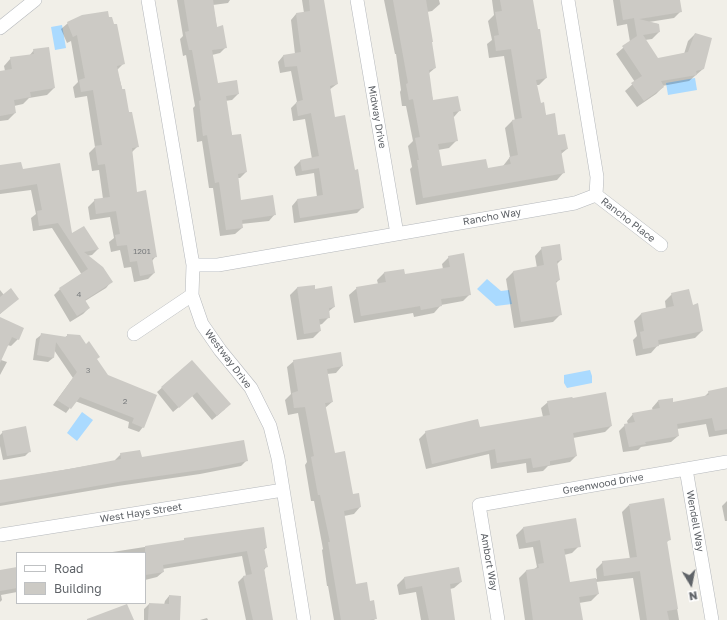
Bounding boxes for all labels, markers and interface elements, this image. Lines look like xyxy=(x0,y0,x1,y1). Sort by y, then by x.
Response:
street label: Midway Drive xyxy=(366,85,388,149)
street label: Rancho Place xyxy=(599,195,657,245)
street label: Rancho Way xyxy=(462,206,522,228)
house number: 1201 xyxy=(133,246,151,256)
house number: 4 xyxy=(77,289,81,299)
street label: Westway Drive xyxy=(202,327,254,391)
house number: 3 xyxy=(86,365,90,375)
house number: 2 xyxy=(123,396,127,406)
street label: Greenwood Drive xyxy=(562,471,644,497)
street label: Wendell Way xyxy=(684,489,706,553)
street label: West Hays Street xyxy=(99,501,183,525)
street label: Ambort Way xyxy=(478,532,500,592)
legend xyxy=(16,552,146,604)
text: Road xyxy=(54,561,83,576)
north arrow xyxy=(671,564,711,604)
text: Building xyxy=(54,581,102,596)
text: N xyxy=(688,589,698,603)

